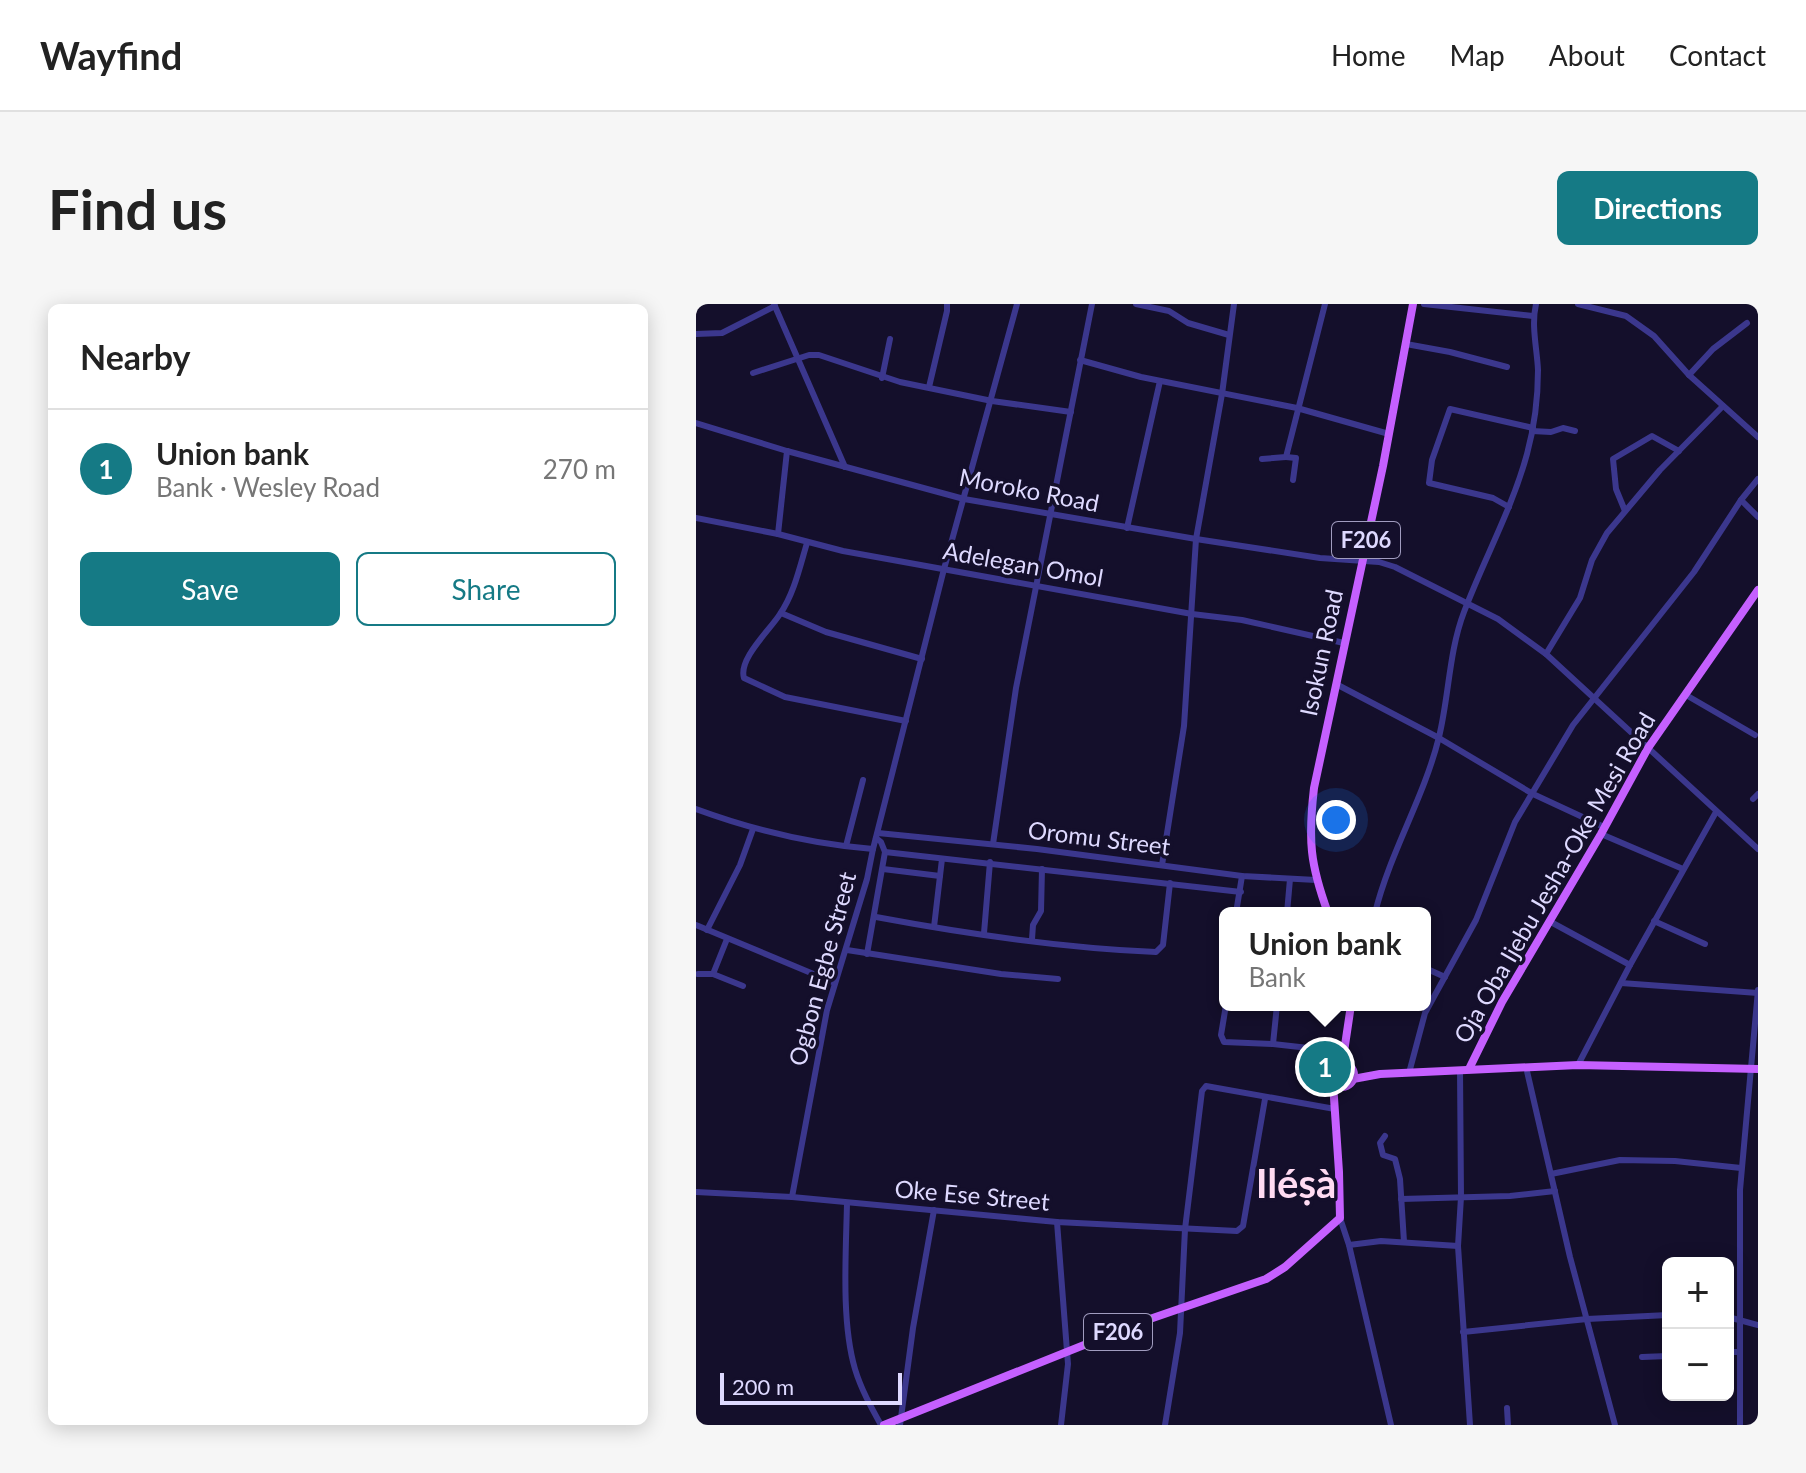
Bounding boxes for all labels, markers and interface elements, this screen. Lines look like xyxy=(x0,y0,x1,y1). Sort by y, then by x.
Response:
text: Wayfind xyxy=(40,32,182,78)
text: Home xyxy=(1331,38,1406,72)
text: Map xyxy=(1450,38,1505,72)
text: About xyxy=(1549,38,1625,72)
text: Contact xyxy=(1669,38,1766,72)
button: Directions xyxy=(1557,171,1758,245)
text: Find us xyxy=(48,175,227,242)
text: Nearby xyxy=(80,336,191,377)
text: Union bank xyxy=(156,435,309,471)
text: 1 xyxy=(98,453,114,485)
text: 270 m xyxy=(543,453,616,485)
street label: Moroko Road xyxy=(957,462,1102,517)
text: Bank · Wesley Road xyxy=(156,471,380,503)
road number: F206 xyxy=(1332,522,1400,558)
street label: Adelegan Omol xyxy=(941,535,1106,592)
button: Save xyxy=(80,552,340,626)
button: Share xyxy=(356,552,616,626)
street label: Isokun Road xyxy=(1293,587,1348,719)
street label: Oja Oba Ijebu Jesha-Oke Mesi Road xyxy=(1447,707,1661,1048)
your location xyxy=(1316,800,1356,840)
street label: Oromu Street xyxy=(1026,814,1172,861)
street label: Ogbon Egbe Street xyxy=(782,868,861,1069)
popup xyxy=(1219,907,1431,1011)
text: Union bank xyxy=(1249,925,1401,961)
text: Bank xyxy=(1249,961,1306,993)
pin: 1 xyxy=(1299,1037,1351,1097)
district label: Iléṣà xyxy=(1256,1159,1336,1207)
street label: Oke Ese Street xyxy=(893,1173,1051,1216)
map controls xyxy=(1662,1257,1734,1401)
button: + xyxy=(1662,1257,1734,1329)
road number: F206 xyxy=(1084,1314,1152,1350)
button: − xyxy=(1662,1329,1734,1401)
scale bar xyxy=(720,1369,902,1405)
text: 200 m xyxy=(732,1373,794,1400)

